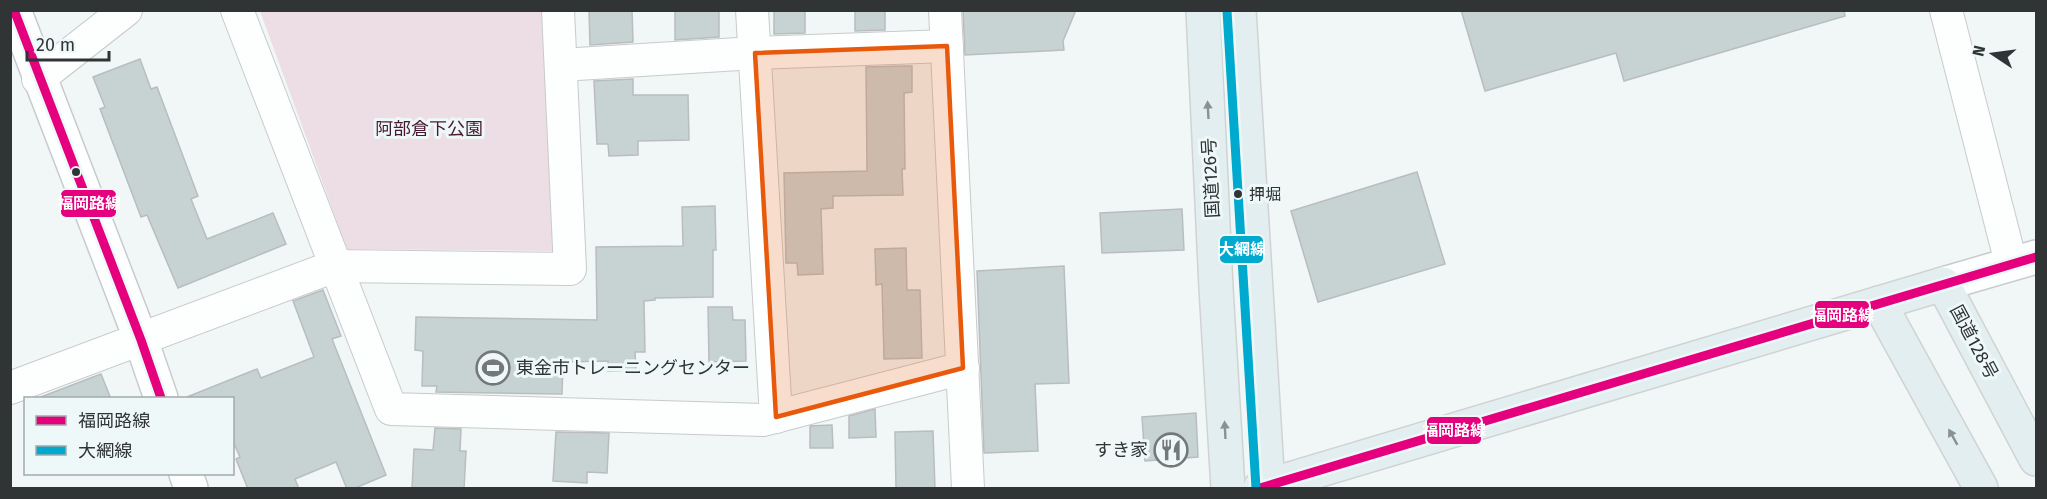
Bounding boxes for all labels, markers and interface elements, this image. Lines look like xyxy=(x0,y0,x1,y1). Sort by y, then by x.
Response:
scale bar xyxy=(27,24,110,62)
north arrow xyxy=(1963,24,2023,84)
text: 20 m xyxy=(36,34,75,56)
text: N xyxy=(1968,43,1989,58)
one-way arrow xyxy=(1204,100,1213,119)
park label: 阿部倉下公園 xyxy=(375,118,483,140)
street label: 国道126号 xyxy=(1198,137,1224,219)
unlabelled marker xyxy=(70,166,82,178)
place label: 押堀 xyxy=(1249,185,1281,204)
marker: 押堀 xyxy=(1232,188,1244,200)
line badge: 福岡路線 xyxy=(60,189,117,218)
text: 福岡路線 xyxy=(57,194,121,213)
line badge: 大網線 xyxy=(1219,235,1264,264)
text: 大網線 xyxy=(1218,240,1266,259)
line badge: 福岡路線 xyxy=(1814,300,1870,329)
street label: 国道128号 xyxy=(1945,301,2003,383)
text: 福岡路線 xyxy=(1810,306,1874,325)
sports icon: 東金市トレーニングセンター xyxy=(475,350,511,386)
place label: 東金市トレーニングセンター xyxy=(516,357,750,379)
legend xyxy=(24,397,234,475)
text: 福岡路線 xyxy=(78,410,150,432)
line badge: 福岡路線 xyxy=(1426,416,1482,445)
one-way arrow xyxy=(1220,421,1229,440)
text: 福岡路線 xyxy=(1422,421,1486,440)
one-way arrow xyxy=(1948,428,1958,445)
restaurant icon: すき家 xyxy=(1153,432,1189,468)
place label: すき家 xyxy=(1094,439,1148,461)
text: 大網線 xyxy=(78,440,132,462)

